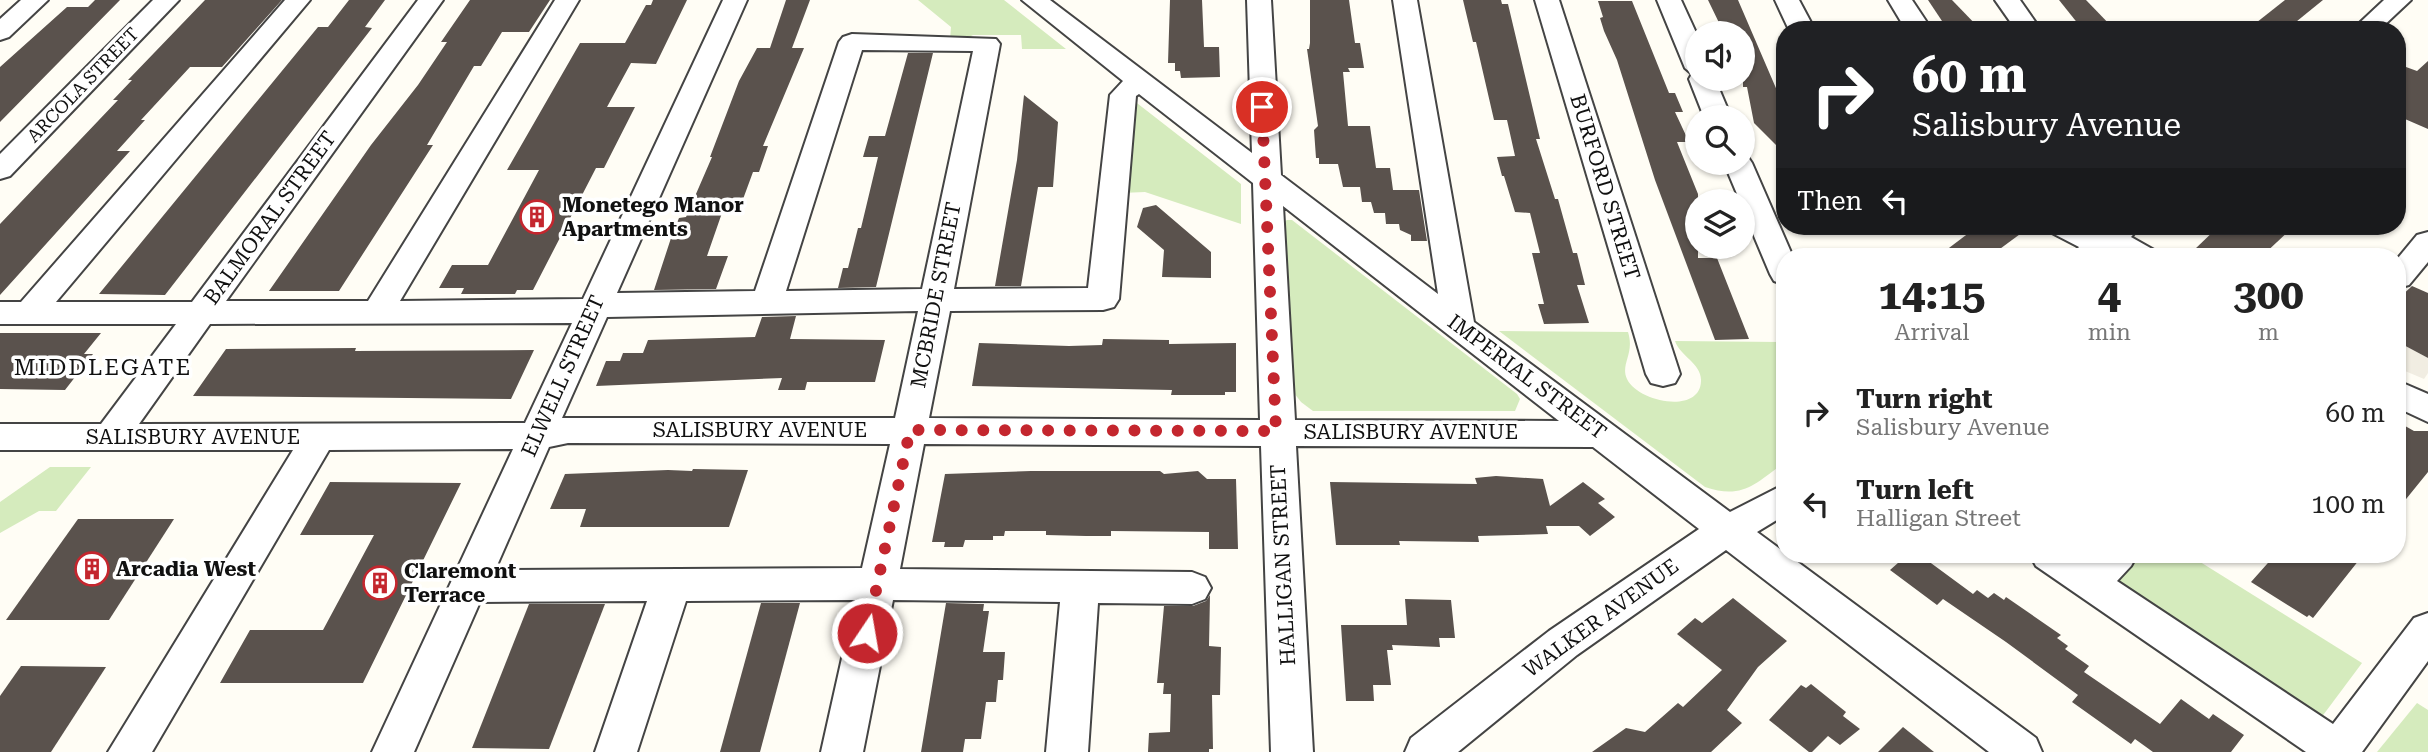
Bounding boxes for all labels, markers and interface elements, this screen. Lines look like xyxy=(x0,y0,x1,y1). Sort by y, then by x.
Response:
map controls xyxy=(1685,21,1755,259)
button: sound xyxy=(1685,21,1755,91)
street label: ARCOLA STREET xyxy=(23,23,143,146)
text: 60 m xyxy=(1912,47,2027,104)
icon: right xyxy=(1797,49,1888,140)
pin xyxy=(1232,77,1292,137)
icon: arrive xyxy=(1243,88,1281,126)
street label: BURFORD STREET xyxy=(1565,91,1645,283)
button: search xyxy=(1685,105,1755,175)
text: Salisbury Avenue xyxy=(1912,106,2181,144)
street label: BALMORAL STREET xyxy=(199,127,341,309)
icon: left xyxy=(1876,182,1914,220)
text: Then xyxy=(1797,186,1862,216)
button: layers xyxy=(1685,189,1755,259)
place label: Monetego Manor Apartments xyxy=(562,193,744,241)
building icon: Monetego Manor Apartments xyxy=(518,198,556,236)
street label: MCBRIDE STREET xyxy=(906,200,966,390)
text: 14:15 xyxy=(1878,270,1985,319)
text: 4 xyxy=(2098,270,2121,319)
text: 300 xyxy=(2233,270,2304,319)
street label: ELWELL STREET xyxy=(517,292,609,460)
street label: IMPERIAL STREET xyxy=(1443,310,1611,444)
text: Arrival xyxy=(1894,319,1969,346)
text: min xyxy=(2088,319,2131,346)
text: m xyxy=(2258,319,2279,346)
district label: MIDDLEGATE xyxy=(14,354,192,381)
text: Turn right xyxy=(1856,384,1992,414)
icon: right xyxy=(1797,394,1835,432)
text: 60 m xyxy=(2326,398,2385,428)
text: Salisbury Avenue xyxy=(1856,414,2049,441)
street label: SALISBURY AVENUE xyxy=(653,418,867,442)
street label: SALISBURY AVENUE xyxy=(1304,420,1518,444)
street label: SALISBURY AVENUE xyxy=(86,425,300,449)
street label: HALLIGAN STREET xyxy=(1266,464,1300,666)
text: Turn left xyxy=(1856,475,1974,505)
icon: left xyxy=(1797,485,1835,523)
text: 100 m xyxy=(2311,489,2385,519)
text: Halligan Street xyxy=(1856,505,2021,532)
building icon: Arcadia West xyxy=(73,550,111,588)
street label: WALKER AVENUE xyxy=(1519,554,1683,682)
place label: Arcadia West xyxy=(116,557,256,581)
place label: Claremont Terrace xyxy=(404,559,517,607)
building icon: Claremont Terrace xyxy=(361,564,399,602)
position arrow xyxy=(830,596,904,670)

